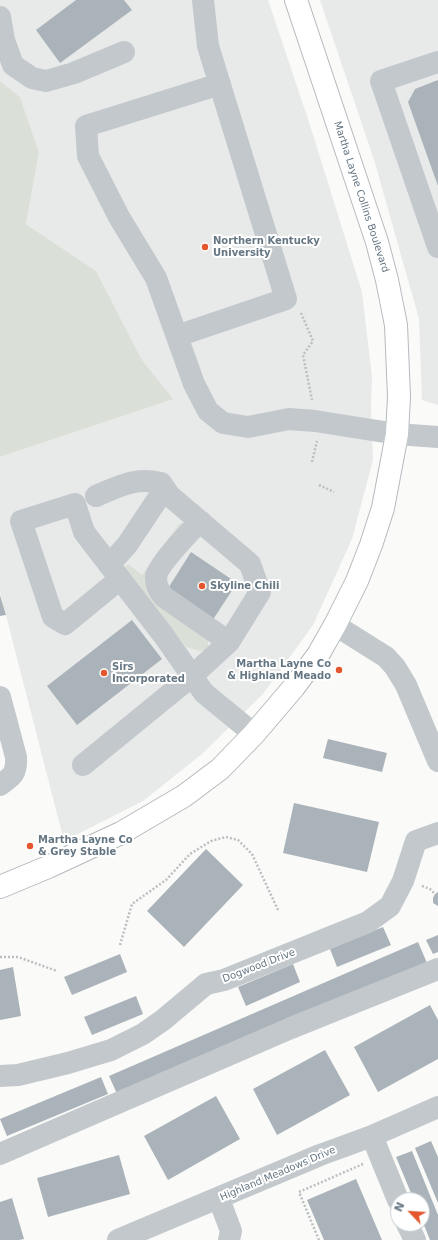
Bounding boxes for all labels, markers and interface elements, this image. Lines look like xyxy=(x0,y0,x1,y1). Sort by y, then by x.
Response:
street label: Martha Layne Collins Boulevard xyxy=(331,120,391,274)
place label: Northern Kentucky University xyxy=(213,235,320,258)
marker: Northern Kentucky University xyxy=(200,242,210,252)
place label: Skyline Chili xyxy=(210,580,279,592)
marker: Skyline Chili xyxy=(197,581,207,591)
place label: Martha Layne Co & Highland Meado xyxy=(227,658,331,682)
place label: Sirs Incorporated xyxy=(112,661,185,684)
marker: Martha Layne Co & Highland Meado xyxy=(334,665,344,675)
marker: Sirs Incorporated xyxy=(99,668,109,678)
place label: Martha Layne Co & Grey Stable xyxy=(38,834,133,858)
marker: Martha Layne Co & Grey Stable xyxy=(25,841,35,851)
street label: Dogwood Drive xyxy=(221,947,297,985)
street label: Highland Meadows Drive xyxy=(218,1144,338,1204)
north arrow xyxy=(390,1192,430,1232)
text: N xyxy=(392,1200,407,1214)

